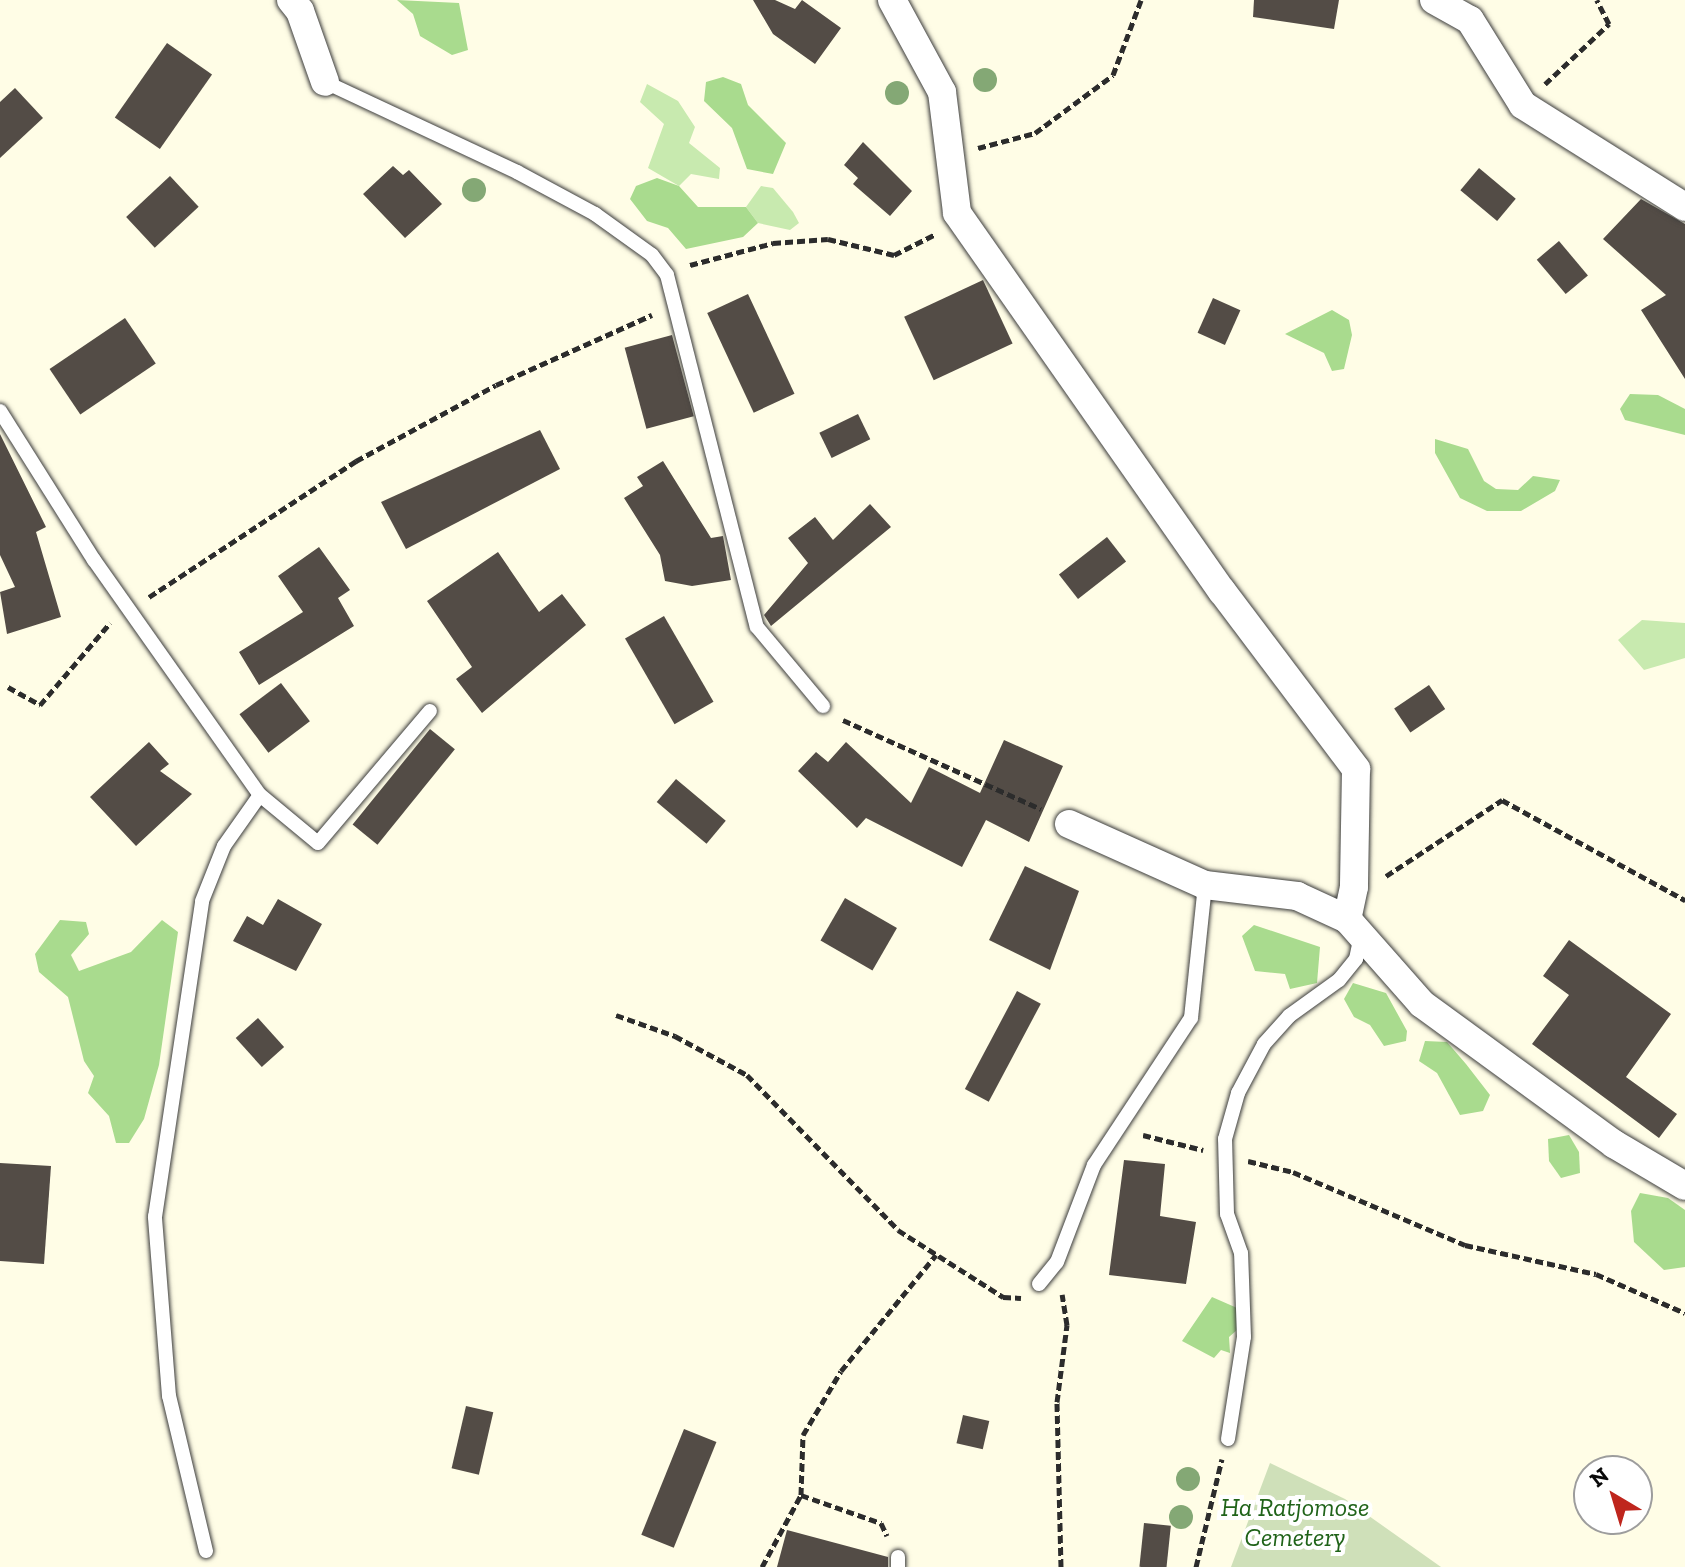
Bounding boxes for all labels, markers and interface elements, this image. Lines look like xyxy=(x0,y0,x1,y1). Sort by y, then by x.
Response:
north arrow xyxy=(1573,1455,1653,1535)
text: N xyxy=(1584,1461,1614,1493)
park label: Ha Ratjomose Cemetery xyxy=(1221,1492,1369,1554)

